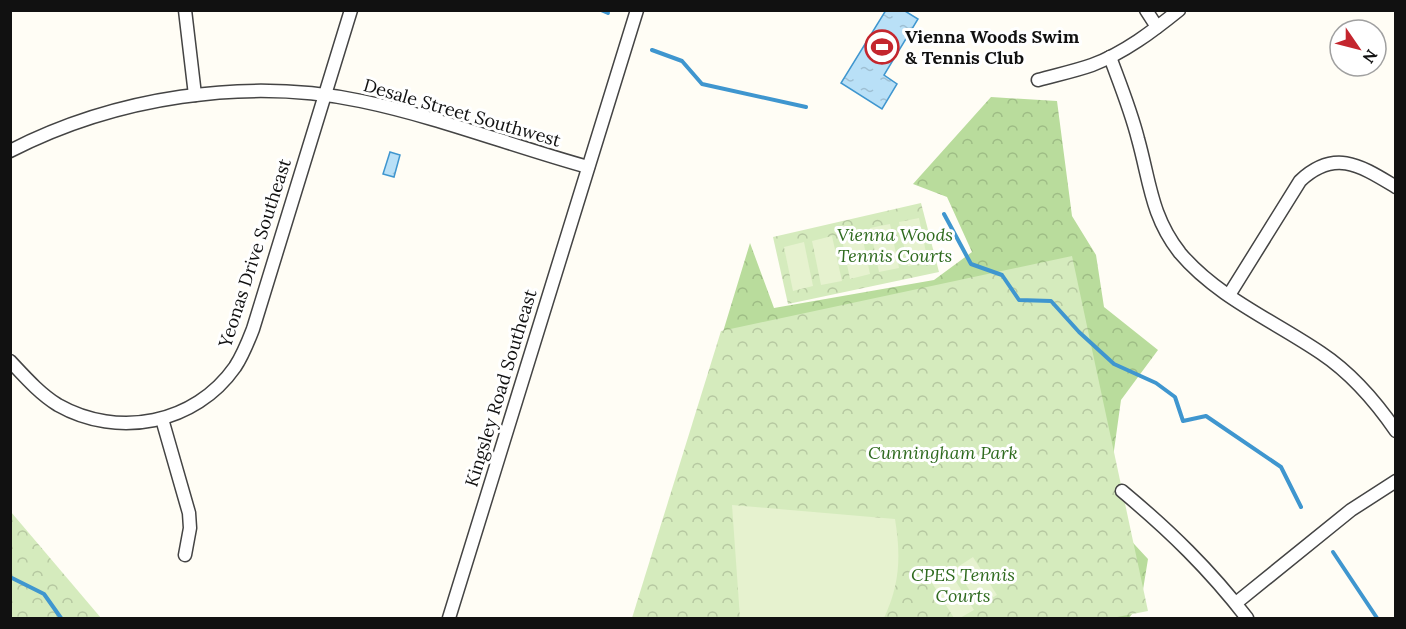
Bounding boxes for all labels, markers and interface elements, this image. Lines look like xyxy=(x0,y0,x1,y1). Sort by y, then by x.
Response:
north arrow xyxy=(1328,18,1388,78)
place label: Vienna Woods Swim & Tennis Club xyxy=(905,25,1080,69)
sports icon: Vienna Woods Swim & Tennis Club xyxy=(864,29,900,65)
text: N xyxy=(1359,46,1382,67)
street label: Desale Street Southwest xyxy=(361,73,564,152)
street label: Yeonas Drive Southeast xyxy=(213,155,296,351)
park label: Vienna Woods Tennis Courts xyxy=(837,223,953,267)
street label: Kingsley Road Southeast xyxy=(459,286,542,489)
park label: Cunningham Park xyxy=(868,441,1018,464)
park label: CPES Tennis Courts xyxy=(911,563,1015,607)

